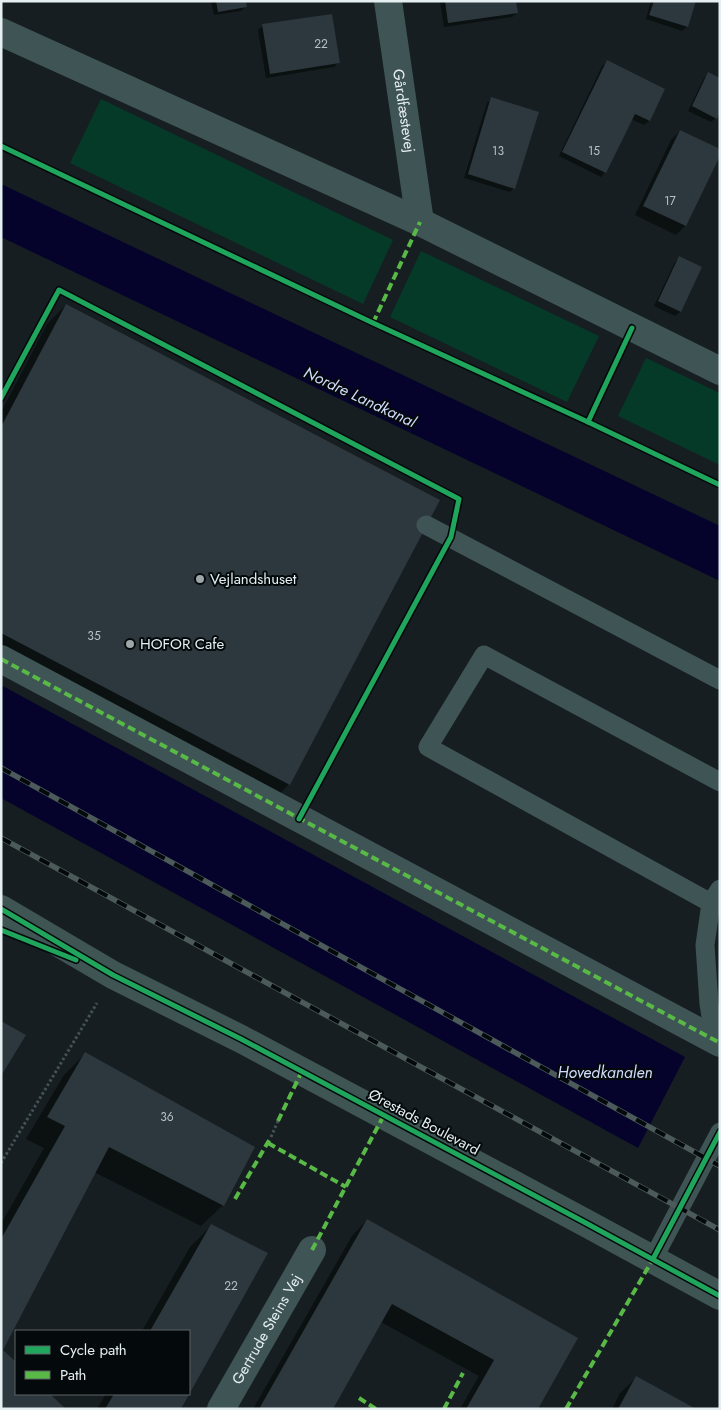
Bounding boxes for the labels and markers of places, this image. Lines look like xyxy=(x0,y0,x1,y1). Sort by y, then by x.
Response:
place label: Vejlandshuset xyxy=(210,568,297,590)
marker: Vejlandshuset xyxy=(194,573,206,585)
place label: HOFOR Cafe xyxy=(140,633,225,655)
marker: HOFOR Cafe xyxy=(124,638,136,650)

